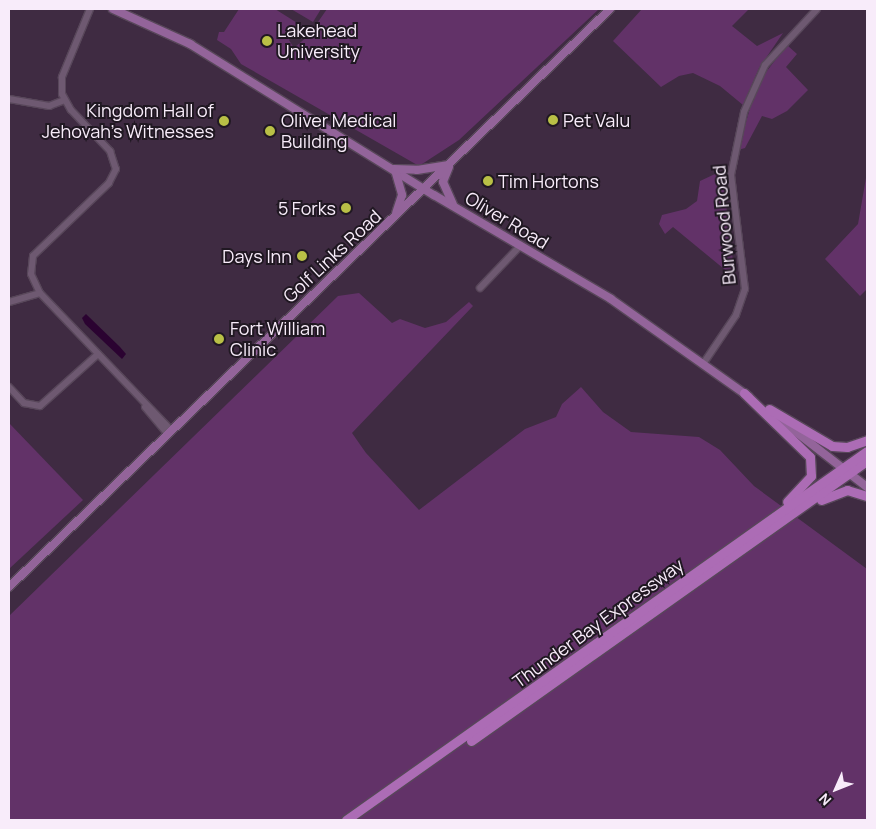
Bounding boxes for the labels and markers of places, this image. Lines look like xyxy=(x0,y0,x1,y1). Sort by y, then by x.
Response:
place label: Lakehead University xyxy=(277,20,360,62)
marker: Lakehead University xyxy=(261,35,273,47)
place label: Kingdom Hall of Jehovah's Witnesses xyxy=(42,100,214,142)
place label: Pet Valu xyxy=(563,109,630,131)
place label: Oliver Medical Building xyxy=(281,110,396,152)
marker: Pet Valu xyxy=(547,114,559,126)
marker: Kingdom Hall of Jehovah's Witnesses xyxy=(218,115,230,127)
marker: Oliver Medical Building xyxy=(263,124,277,138)
place label: Tim Hortons xyxy=(498,170,599,192)
marker: Tim Hortons xyxy=(482,175,494,187)
place label: 5 Forks xyxy=(278,197,336,219)
marker: 5 Forks xyxy=(340,202,352,214)
place label: Days Inn xyxy=(222,245,292,267)
marker: Days Inn xyxy=(296,250,308,262)
place label: Fort William Clinic xyxy=(230,318,325,360)
marker: Fort William Clinic xyxy=(212,332,226,346)

